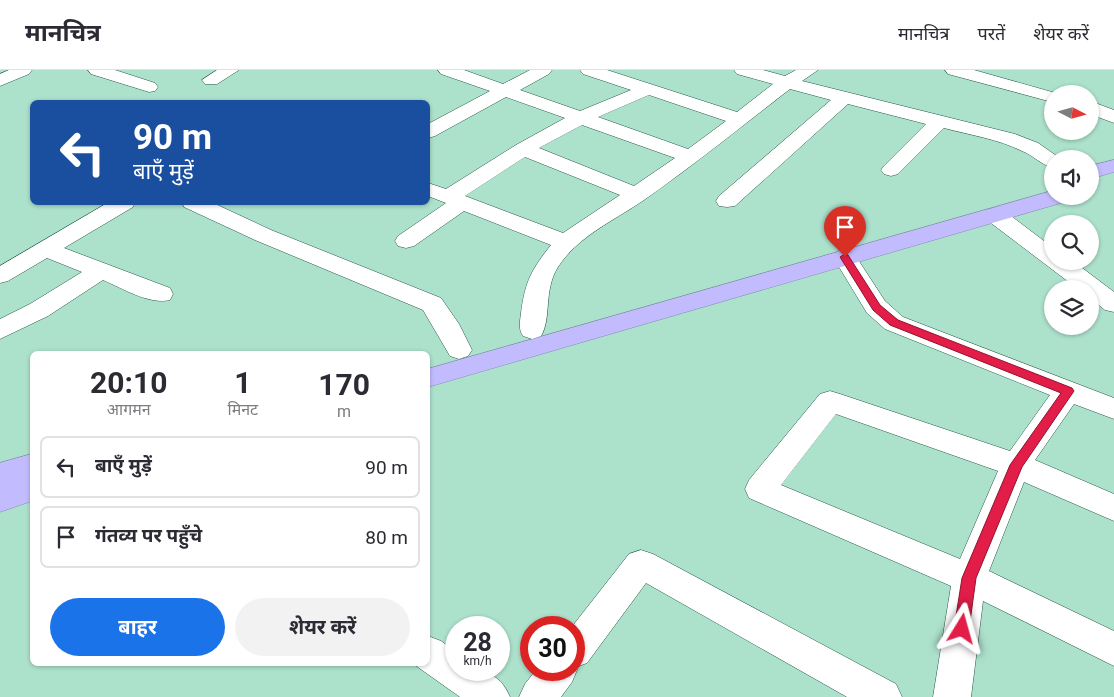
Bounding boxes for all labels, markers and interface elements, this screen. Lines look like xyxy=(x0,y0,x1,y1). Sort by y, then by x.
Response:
text: मानचित्र xyxy=(25,19,101,47)
text: मानचित्र xyxy=(898,23,949,44)
text: परतें xyxy=(977,23,1005,44)
text: शेयर करें xyxy=(1033,23,1089,44)
north arrow xyxy=(1044,85,1099,140)
map controls xyxy=(1044,85,1099,335)
text: 90 m xyxy=(133,117,212,158)
icon: left xyxy=(50,120,115,185)
button: sound xyxy=(1044,150,1099,205)
text: बाएँ मुड़ें xyxy=(133,159,194,184)
pin xyxy=(824,206,866,257)
icon: arrive xyxy=(831,213,859,241)
button: search xyxy=(1044,215,1099,270)
button: layers xyxy=(1044,280,1099,335)
text: 20:10 xyxy=(90,365,167,400)
text: 1 xyxy=(234,365,251,400)
text: 170 xyxy=(318,367,370,402)
text: आगमन xyxy=(107,400,151,419)
text: मिनट xyxy=(228,400,258,419)
text: m xyxy=(337,402,351,421)
icon: left xyxy=(52,453,80,481)
text: बाएँ मुड़ें xyxy=(95,454,152,477)
text: 90 m xyxy=(365,456,408,479)
icon: arrive xyxy=(52,523,80,551)
text: गंतव्य पर पहुँचे xyxy=(95,524,202,547)
text: 80 m xyxy=(365,526,408,549)
button: बाहर xyxy=(50,598,225,656)
button: शेयर करें xyxy=(235,598,410,656)
position arrow xyxy=(935,602,987,654)
speed limit sign: 30 xyxy=(520,616,585,681)
text: 28 xyxy=(463,628,492,657)
text: km/h xyxy=(463,654,492,668)

